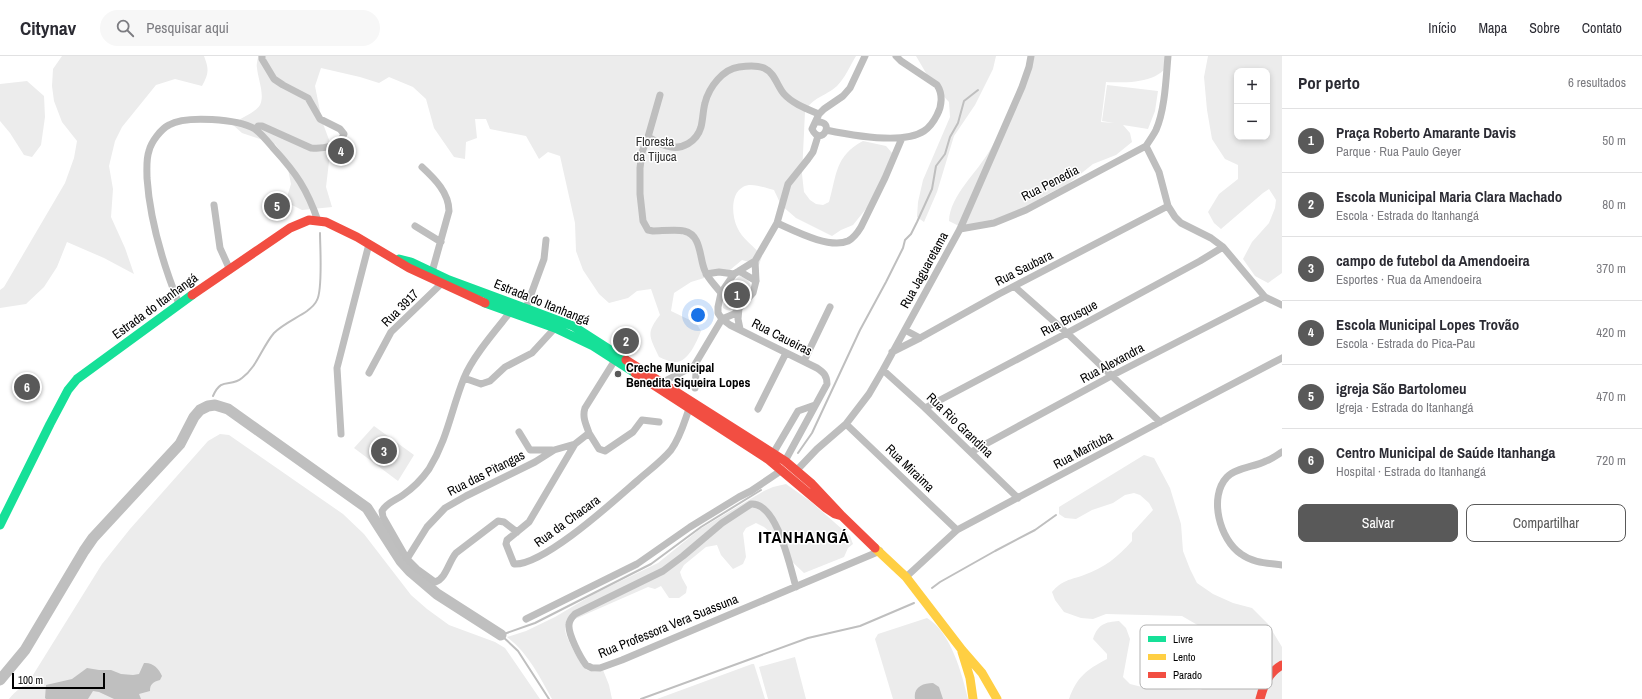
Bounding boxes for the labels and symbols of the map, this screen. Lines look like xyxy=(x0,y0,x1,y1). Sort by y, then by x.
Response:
park label: Floresta da Tijuca xyxy=(633,133,677,165)
pin: 4 xyxy=(328,136,354,166)
street label: Rua Penedia xyxy=(1018,161,1082,205)
pin: 5 xyxy=(264,191,290,221)
street label: Rua Jaguaretama xyxy=(896,229,952,311)
street label: Rua Saubara xyxy=(992,246,1056,290)
street label: Estrada do Itanhangá xyxy=(109,269,201,343)
street label: Estrada do Itanhangá xyxy=(492,275,593,329)
pin: 1 xyxy=(724,280,750,310)
street label: Rua 3917 xyxy=(378,286,422,330)
street label: Rua Brusque xyxy=(1038,296,1101,340)
your location xyxy=(688,305,708,325)
street label: Rua Caueiras xyxy=(749,314,815,360)
pin: 2 xyxy=(613,326,639,356)
street label: Rua Alexandra xyxy=(1077,339,1147,387)
place label: Creche Municipal Benedita Siqueira Lopes xyxy=(626,359,750,391)
marker: Creche Municipal Benedita Siqueira Lopes xyxy=(613,369,623,379)
pin: 6 xyxy=(14,372,40,402)
street label: Rua Rio Grandina xyxy=(923,389,997,461)
street label: Rua Marituba xyxy=(1050,427,1116,473)
pin: 3 xyxy=(371,436,397,466)
street label: Rua Miraima xyxy=(882,440,938,496)
street label: Rua das Pitangas xyxy=(444,446,528,500)
street label: Rua da Chacara xyxy=(531,491,603,551)
district label: ITANHANGÁ xyxy=(758,525,850,548)
street label: Rua Professora Vera Suassuna xyxy=(596,590,740,662)
legend xyxy=(1140,625,1272,689)
text: Livre xyxy=(1173,632,1193,646)
text: Lento xyxy=(1173,650,1196,664)
text: Parado xyxy=(1173,668,1202,682)
scale bar xyxy=(12,671,105,690)

